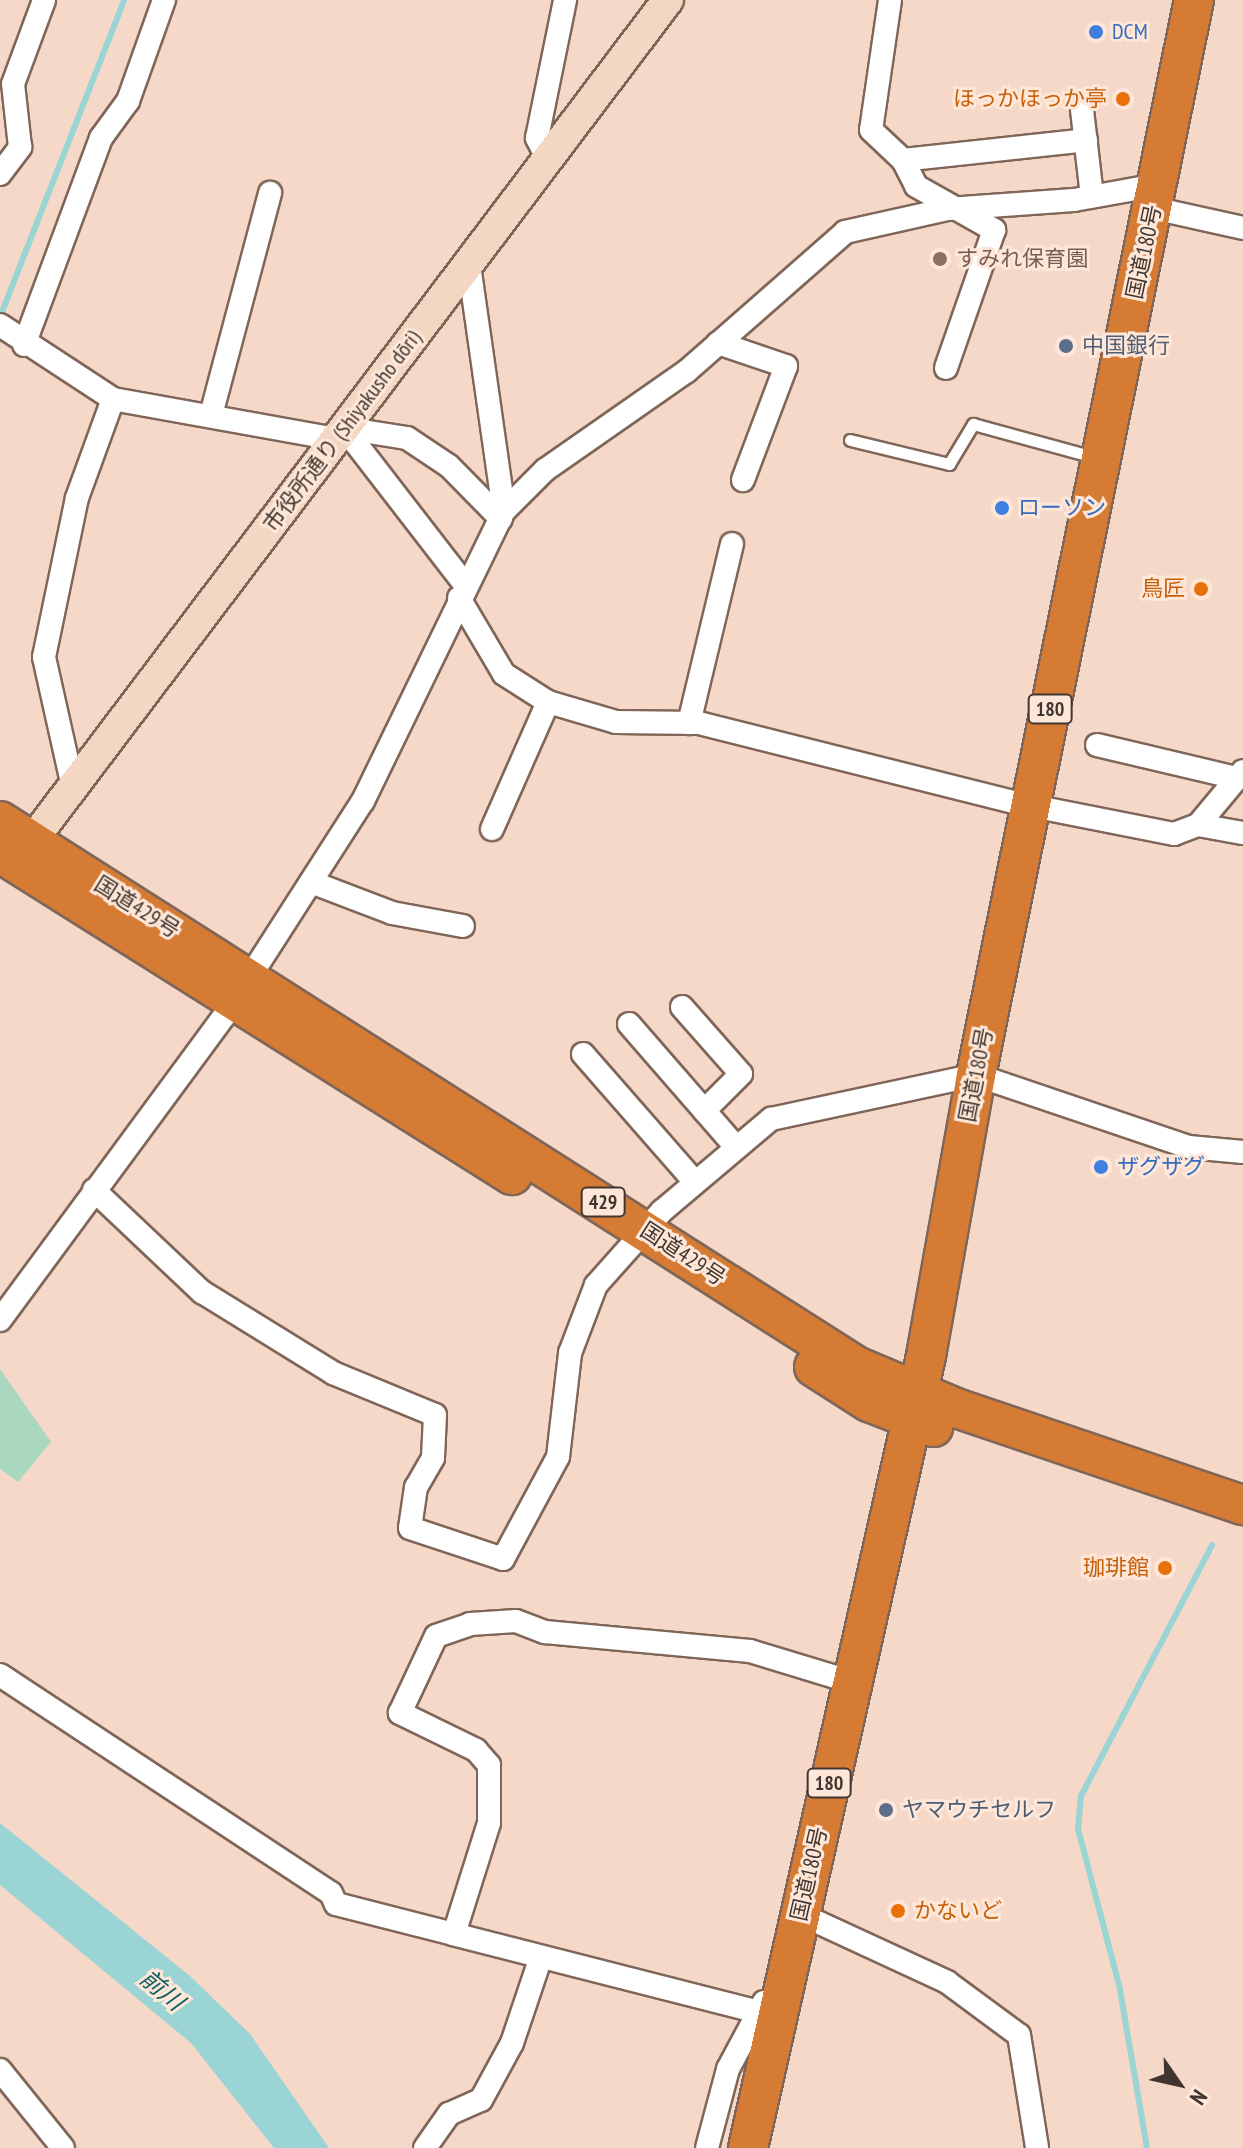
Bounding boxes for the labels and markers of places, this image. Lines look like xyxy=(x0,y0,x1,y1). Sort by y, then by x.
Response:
place label: DCM xyxy=(1112,19,1148,45)
marker: DCM xyxy=(1087,23,1105,41)
place label: ほっかほっか亭 xyxy=(953,86,1107,112)
marker: ほっかほっか亭 xyxy=(1114,90,1132,108)
place label: すみれ保育園 xyxy=(956,246,1088,272)
marker: すみれ保育園 xyxy=(931,250,949,268)
place label: 中国銀行 xyxy=(1082,333,1170,359)
marker: 中国銀行 xyxy=(1057,337,1075,355)
place label: ローソン xyxy=(1018,495,1106,521)
marker: ローソン xyxy=(993,499,1011,517)
place label: 鳥匠 xyxy=(1141,576,1185,602)
marker: 鳥匠 xyxy=(1192,580,1210,598)
place label: ザグザグ xyxy=(1117,1154,1205,1180)
marker: ザグザグ xyxy=(1092,1158,1110,1176)
place label: 珈琲館 xyxy=(1083,1555,1149,1581)
marker: 珈琲館 xyxy=(1156,1559,1174,1577)
place label: ヤマウチセルフ xyxy=(902,1797,1056,1823)
marker: ヤマウチセルフ xyxy=(877,1801,895,1819)
place label: かないど xyxy=(914,1898,1002,1924)
marker: かないど xyxy=(889,1902,907,1920)

